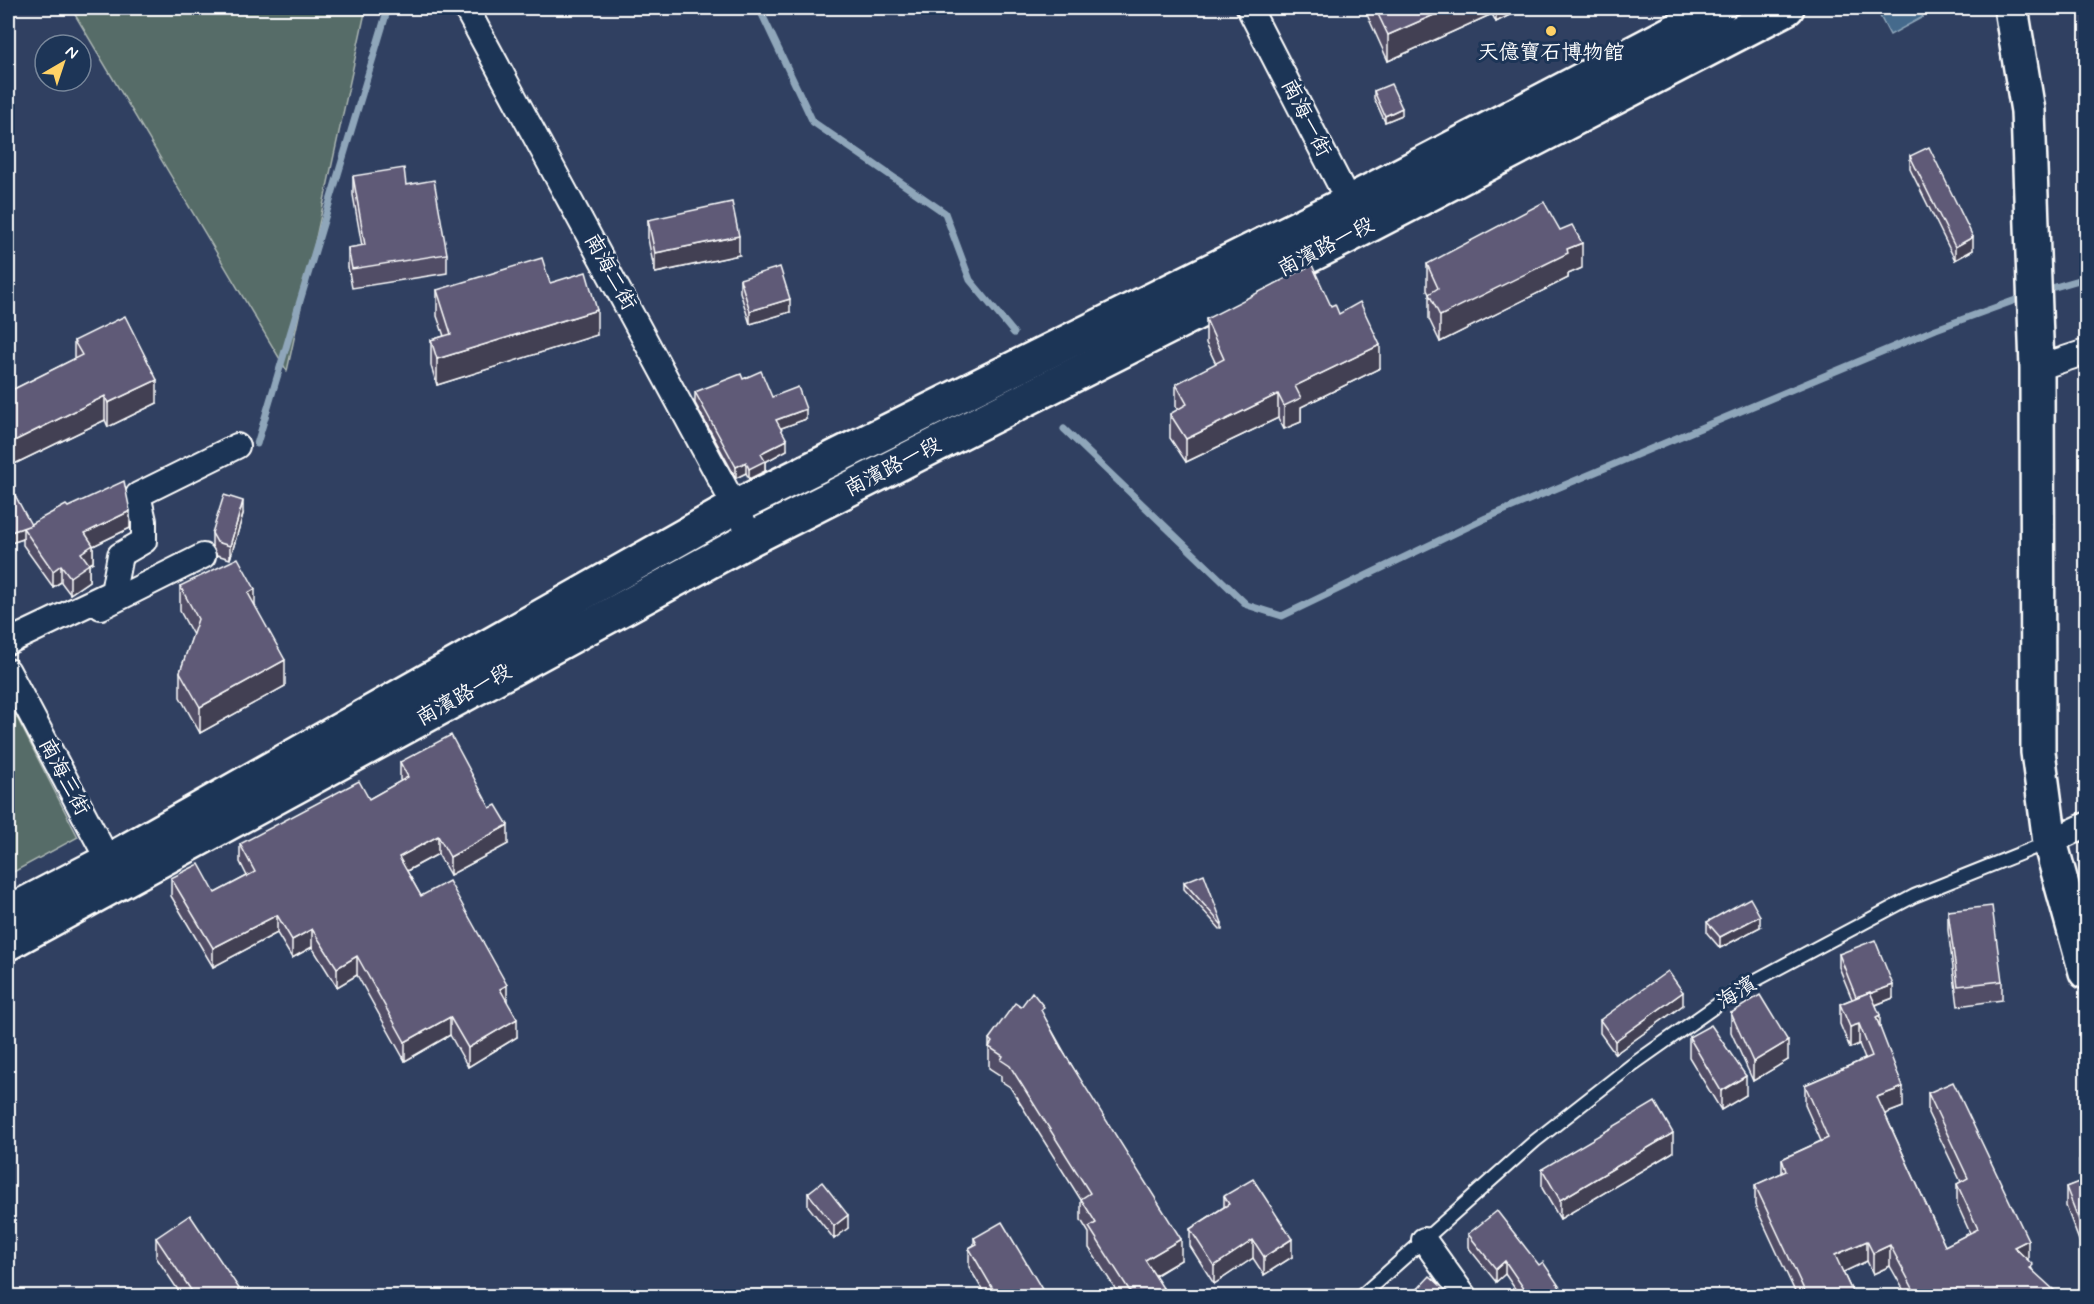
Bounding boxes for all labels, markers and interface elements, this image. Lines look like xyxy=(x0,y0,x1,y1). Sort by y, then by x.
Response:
marker: 天億寶石博物館 xyxy=(1544,24,1558,38)
north arrow xyxy=(33,33,93,93)
place label: 天億寶石博物館 xyxy=(1478,39,1625,67)
text: N xyxy=(61,41,82,64)
street label: 南海一街 xyxy=(1274,74,1338,162)
street label: 南濱路一段 xyxy=(1273,211,1379,283)
street label: 南海二街 xyxy=(577,228,643,316)
street label: 南濱路一段 xyxy=(840,431,946,503)
street label: 南濱路一段 xyxy=(411,657,517,733)
street label: 南海三街 xyxy=(32,733,96,821)
street label: 海濱 xyxy=(1712,970,1762,1016)

